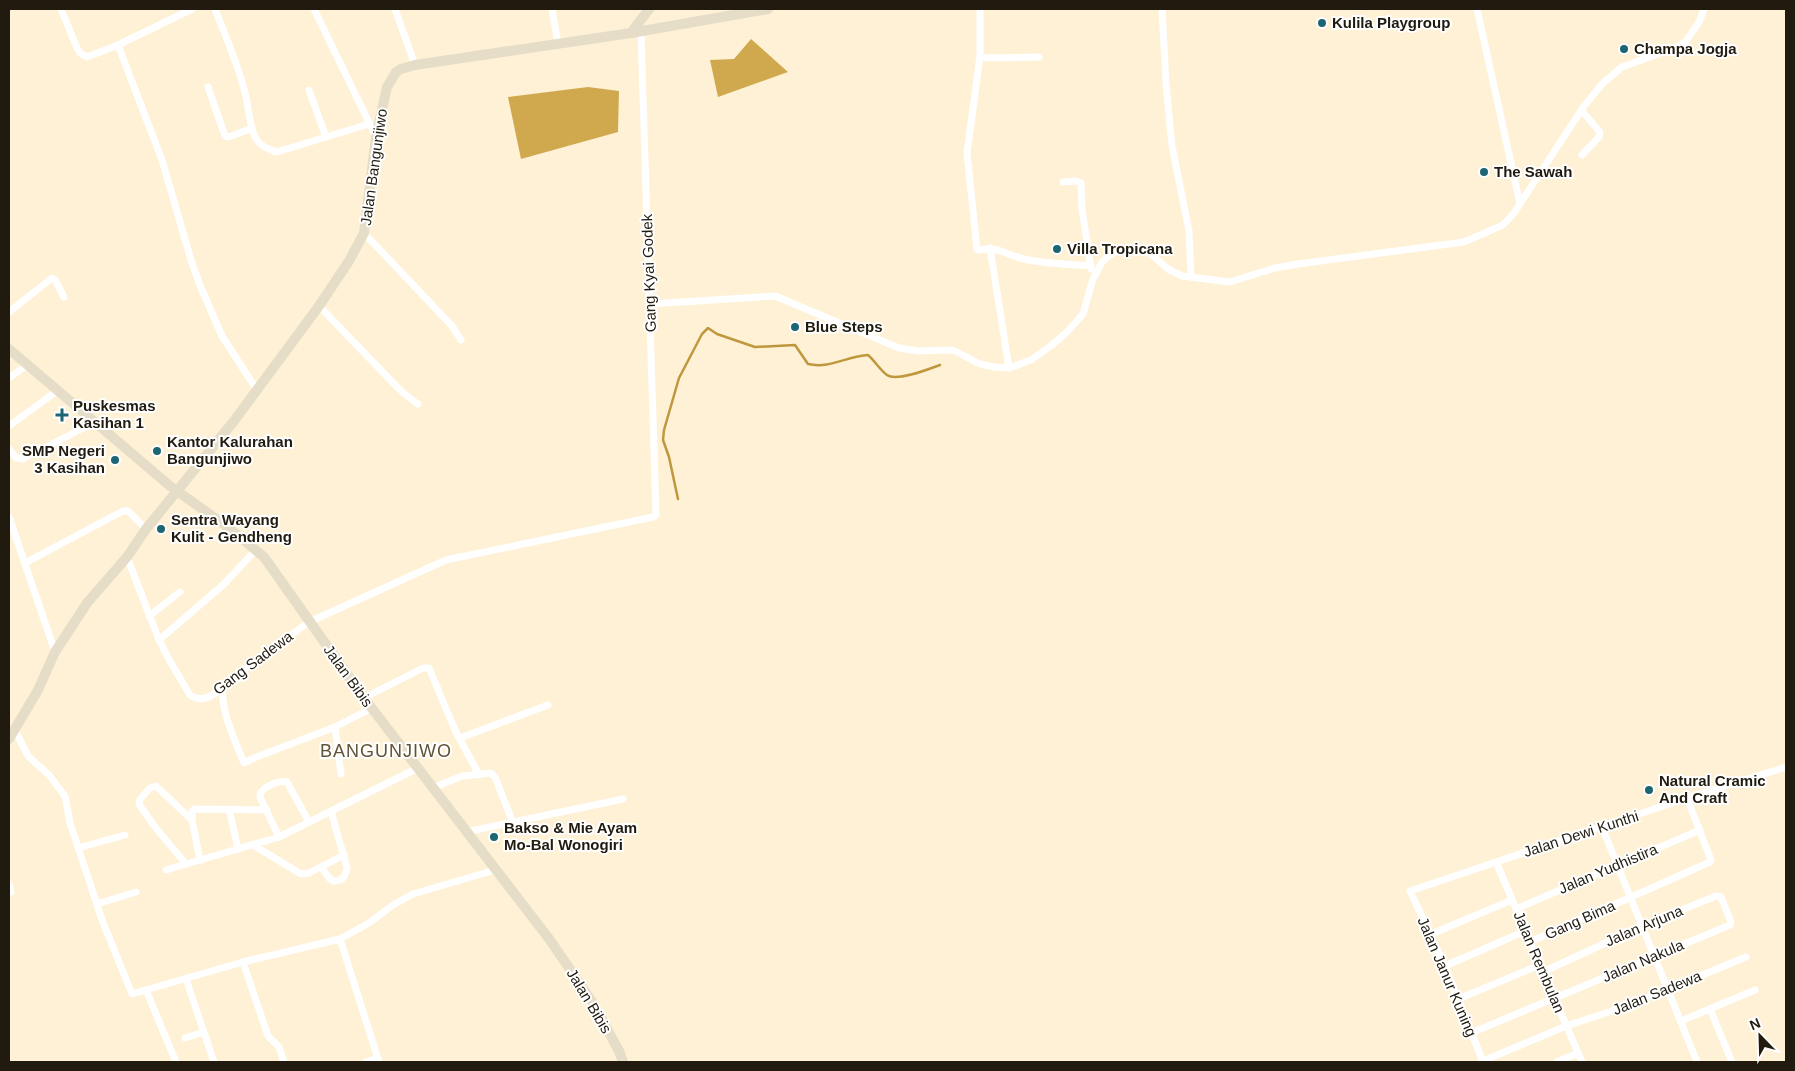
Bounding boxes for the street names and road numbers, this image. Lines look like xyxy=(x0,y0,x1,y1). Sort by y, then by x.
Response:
street label: Jalan Bangunjiwo xyxy=(357,108,390,226)
street label: Gang Kyai Godek xyxy=(638,213,659,332)
street label: Gang Sadewa xyxy=(210,627,296,698)
street label: Jalan Bibis xyxy=(320,641,377,710)
street label: Jalan Dewi Kunthi xyxy=(1521,807,1641,860)
street label: Jalan Yudhistira xyxy=(1556,840,1660,897)
street label: Gang Bima xyxy=(1542,896,1618,943)
street label: Jalan Arjuna xyxy=(1602,901,1686,949)
street label: Jalan Rembulan xyxy=(1510,909,1568,1015)
street label: Jalan Janur Kuning xyxy=(1415,914,1480,1039)
street label: Jalan Nakula xyxy=(1600,936,1687,985)
street label: Jalan Bibis xyxy=(563,965,615,1036)
street label: Jalan Sadewa xyxy=(1610,967,1704,1018)

